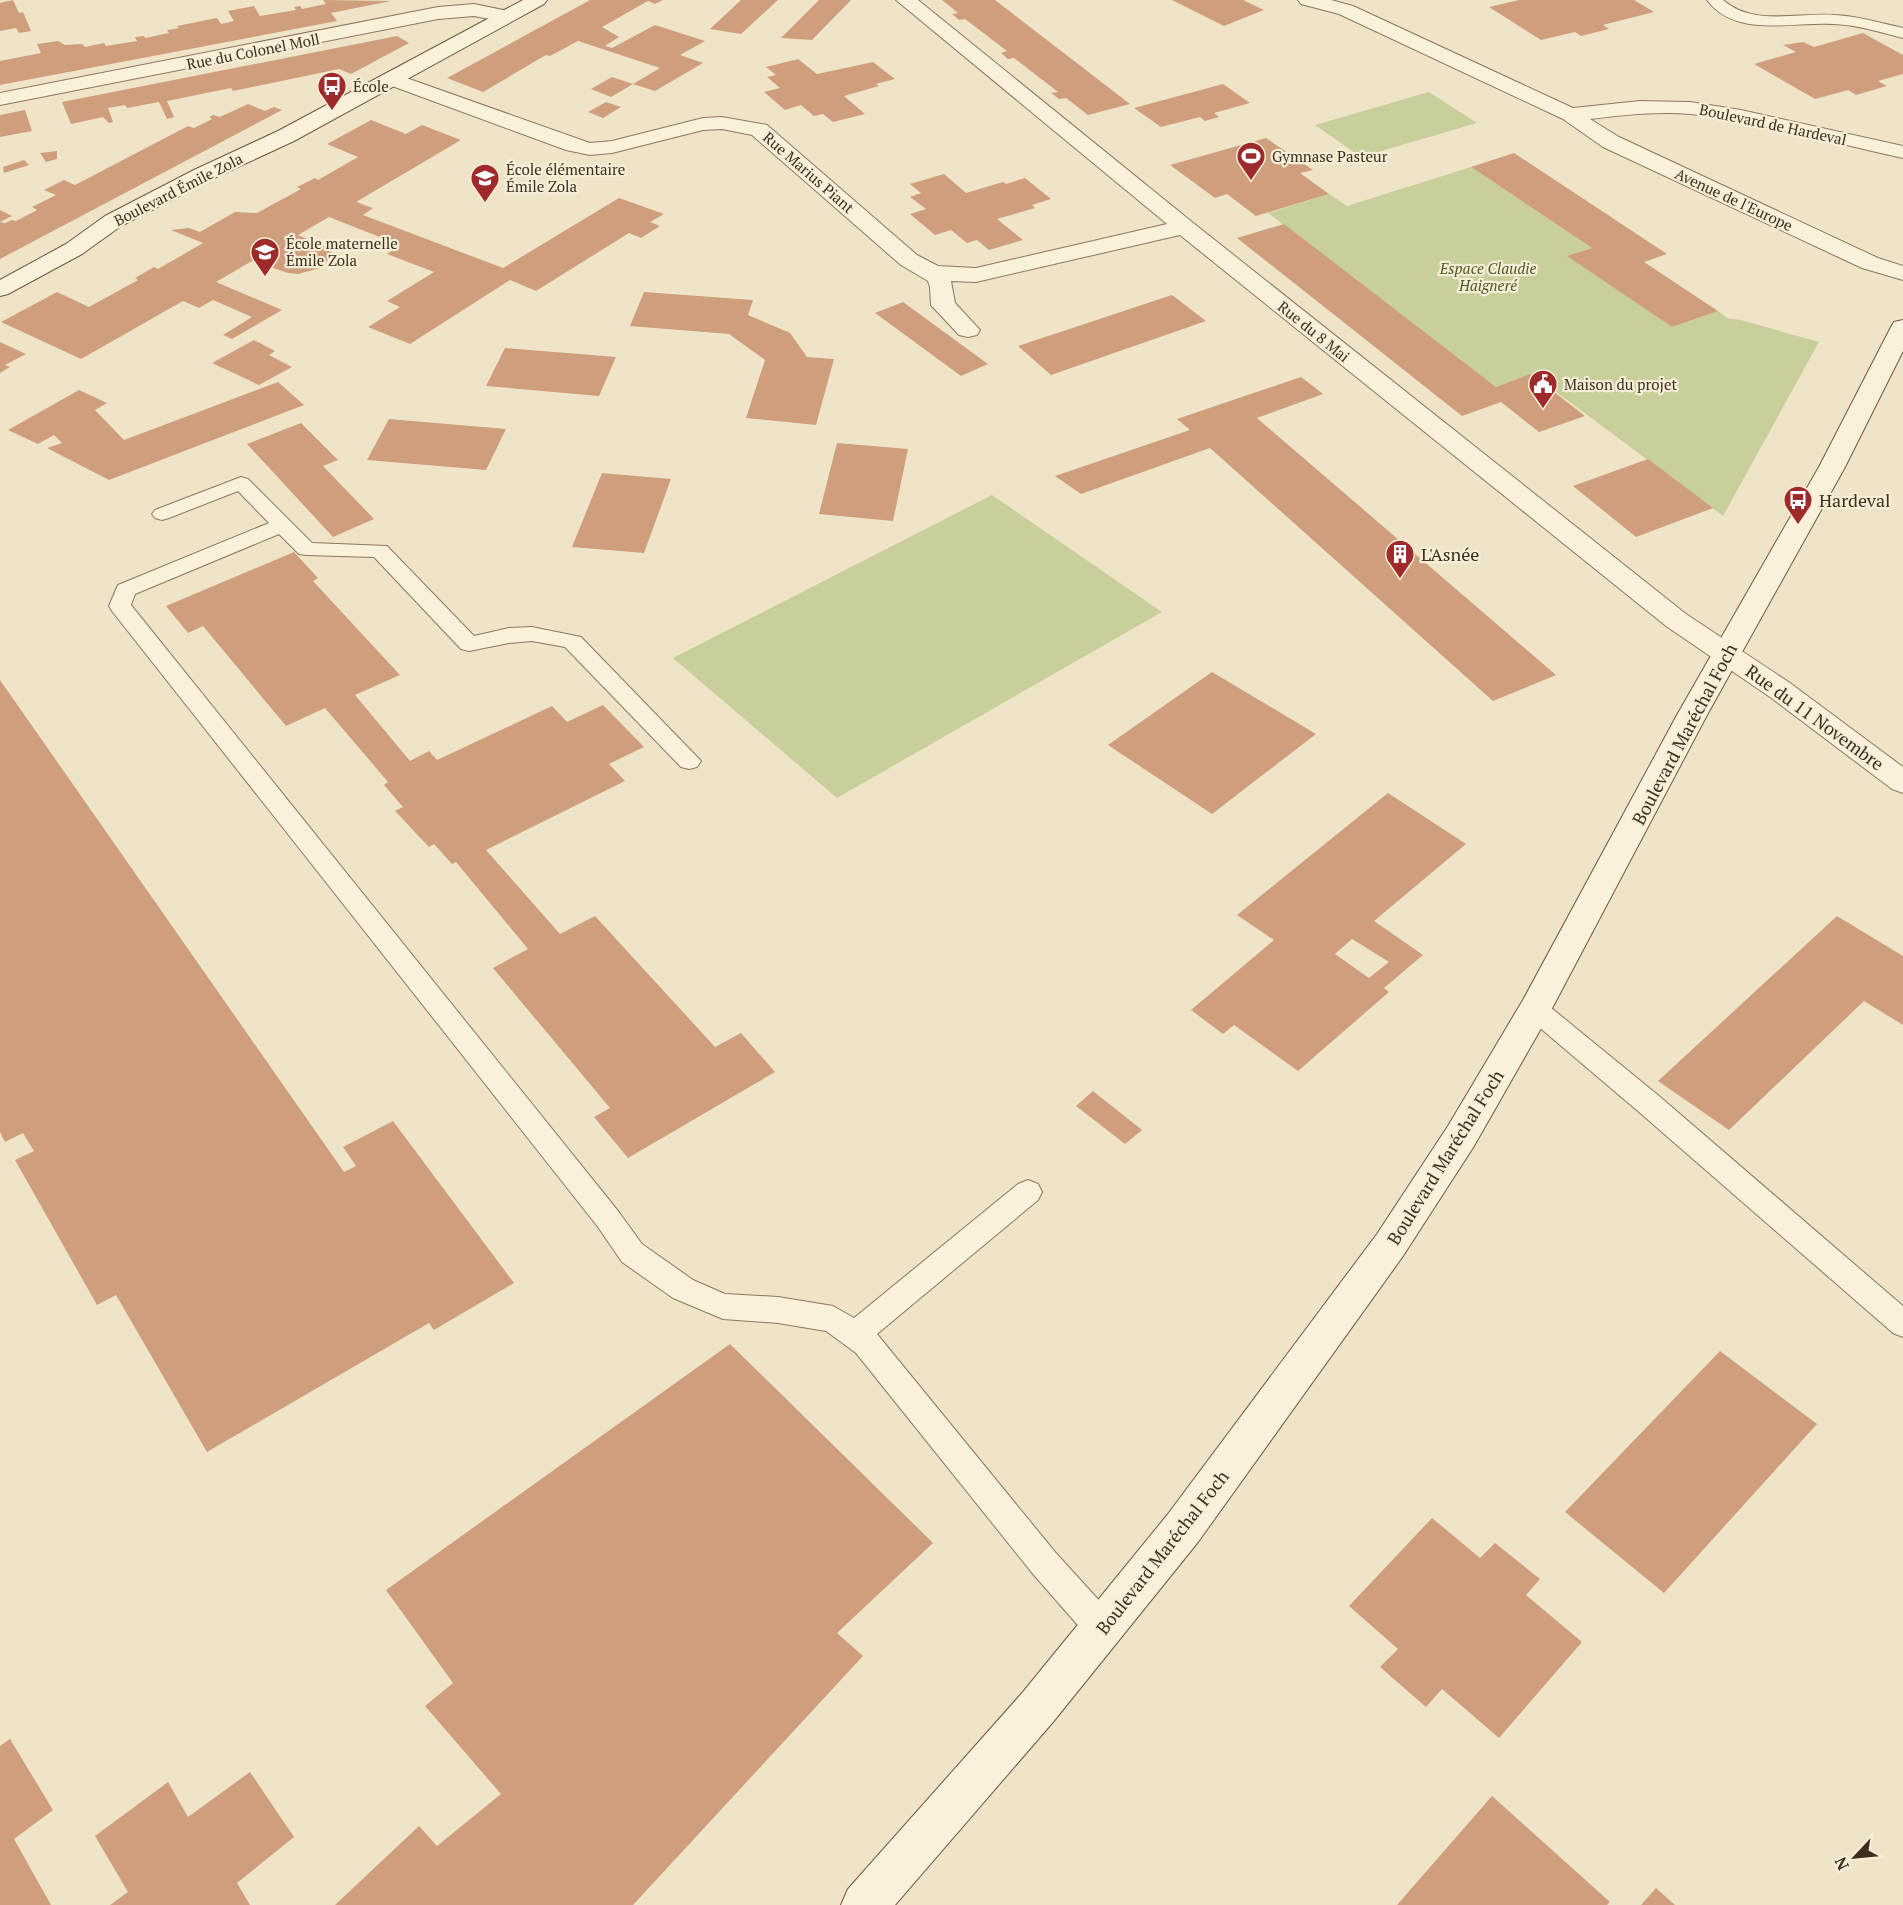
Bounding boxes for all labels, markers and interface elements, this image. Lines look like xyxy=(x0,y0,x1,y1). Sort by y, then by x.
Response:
street label: Rue du Colonel Moll xyxy=(185,28,321,74)
bus stop icon: École xyxy=(316,70,348,112)
place label: École xyxy=(353,76,389,96)
street label: Boulevard de Hardeval xyxy=(1698,99,1848,149)
street label: Rue Marius Piant xyxy=(759,127,859,217)
sports icon: Gymnase Pasteur xyxy=(1235,140,1267,182)
place label: Gymnase Pasteur xyxy=(1272,146,1388,166)
street label: Boulevard Émile Zola xyxy=(110,148,246,230)
place label: École élémentaire Émile Zola xyxy=(506,159,625,196)
school or university icon: École élémentaire Émile Zola xyxy=(469,162,501,204)
street label: Avenue de l'Europe xyxy=(1672,163,1796,235)
place label: École maternelle Émile Zola xyxy=(286,233,398,270)
school or university icon: École maternelle Émile Zola xyxy=(249,236,281,278)
park label: Espace Claudie Haigneré xyxy=(1439,258,1537,295)
street label: Rue du 8 Mai xyxy=(1274,296,1354,366)
public building icon: Maison du projet xyxy=(1527,368,1559,410)
place label: Maison du projet xyxy=(1564,374,1677,394)
bus stop icon: Hardeval xyxy=(1782,484,1814,526)
place label: Hardeval xyxy=(1819,488,1890,512)
building icon: L'Asnée xyxy=(1384,538,1416,580)
place label: L'Asnée xyxy=(1421,542,1479,566)
street label: Boulevard Maréchal Foch xyxy=(1626,639,1742,829)
street label: Rue du 11 Novembre xyxy=(1741,659,1889,775)
street label: Boulevard Maréchal Foch xyxy=(1381,1065,1509,1249)
street label: Boulevard Maréchal Foch xyxy=(1090,1465,1234,1639)
north arrow xyxy=(1825,1827,1885,1887)
text: N xyxy=(1829,1853,1854,1874)

